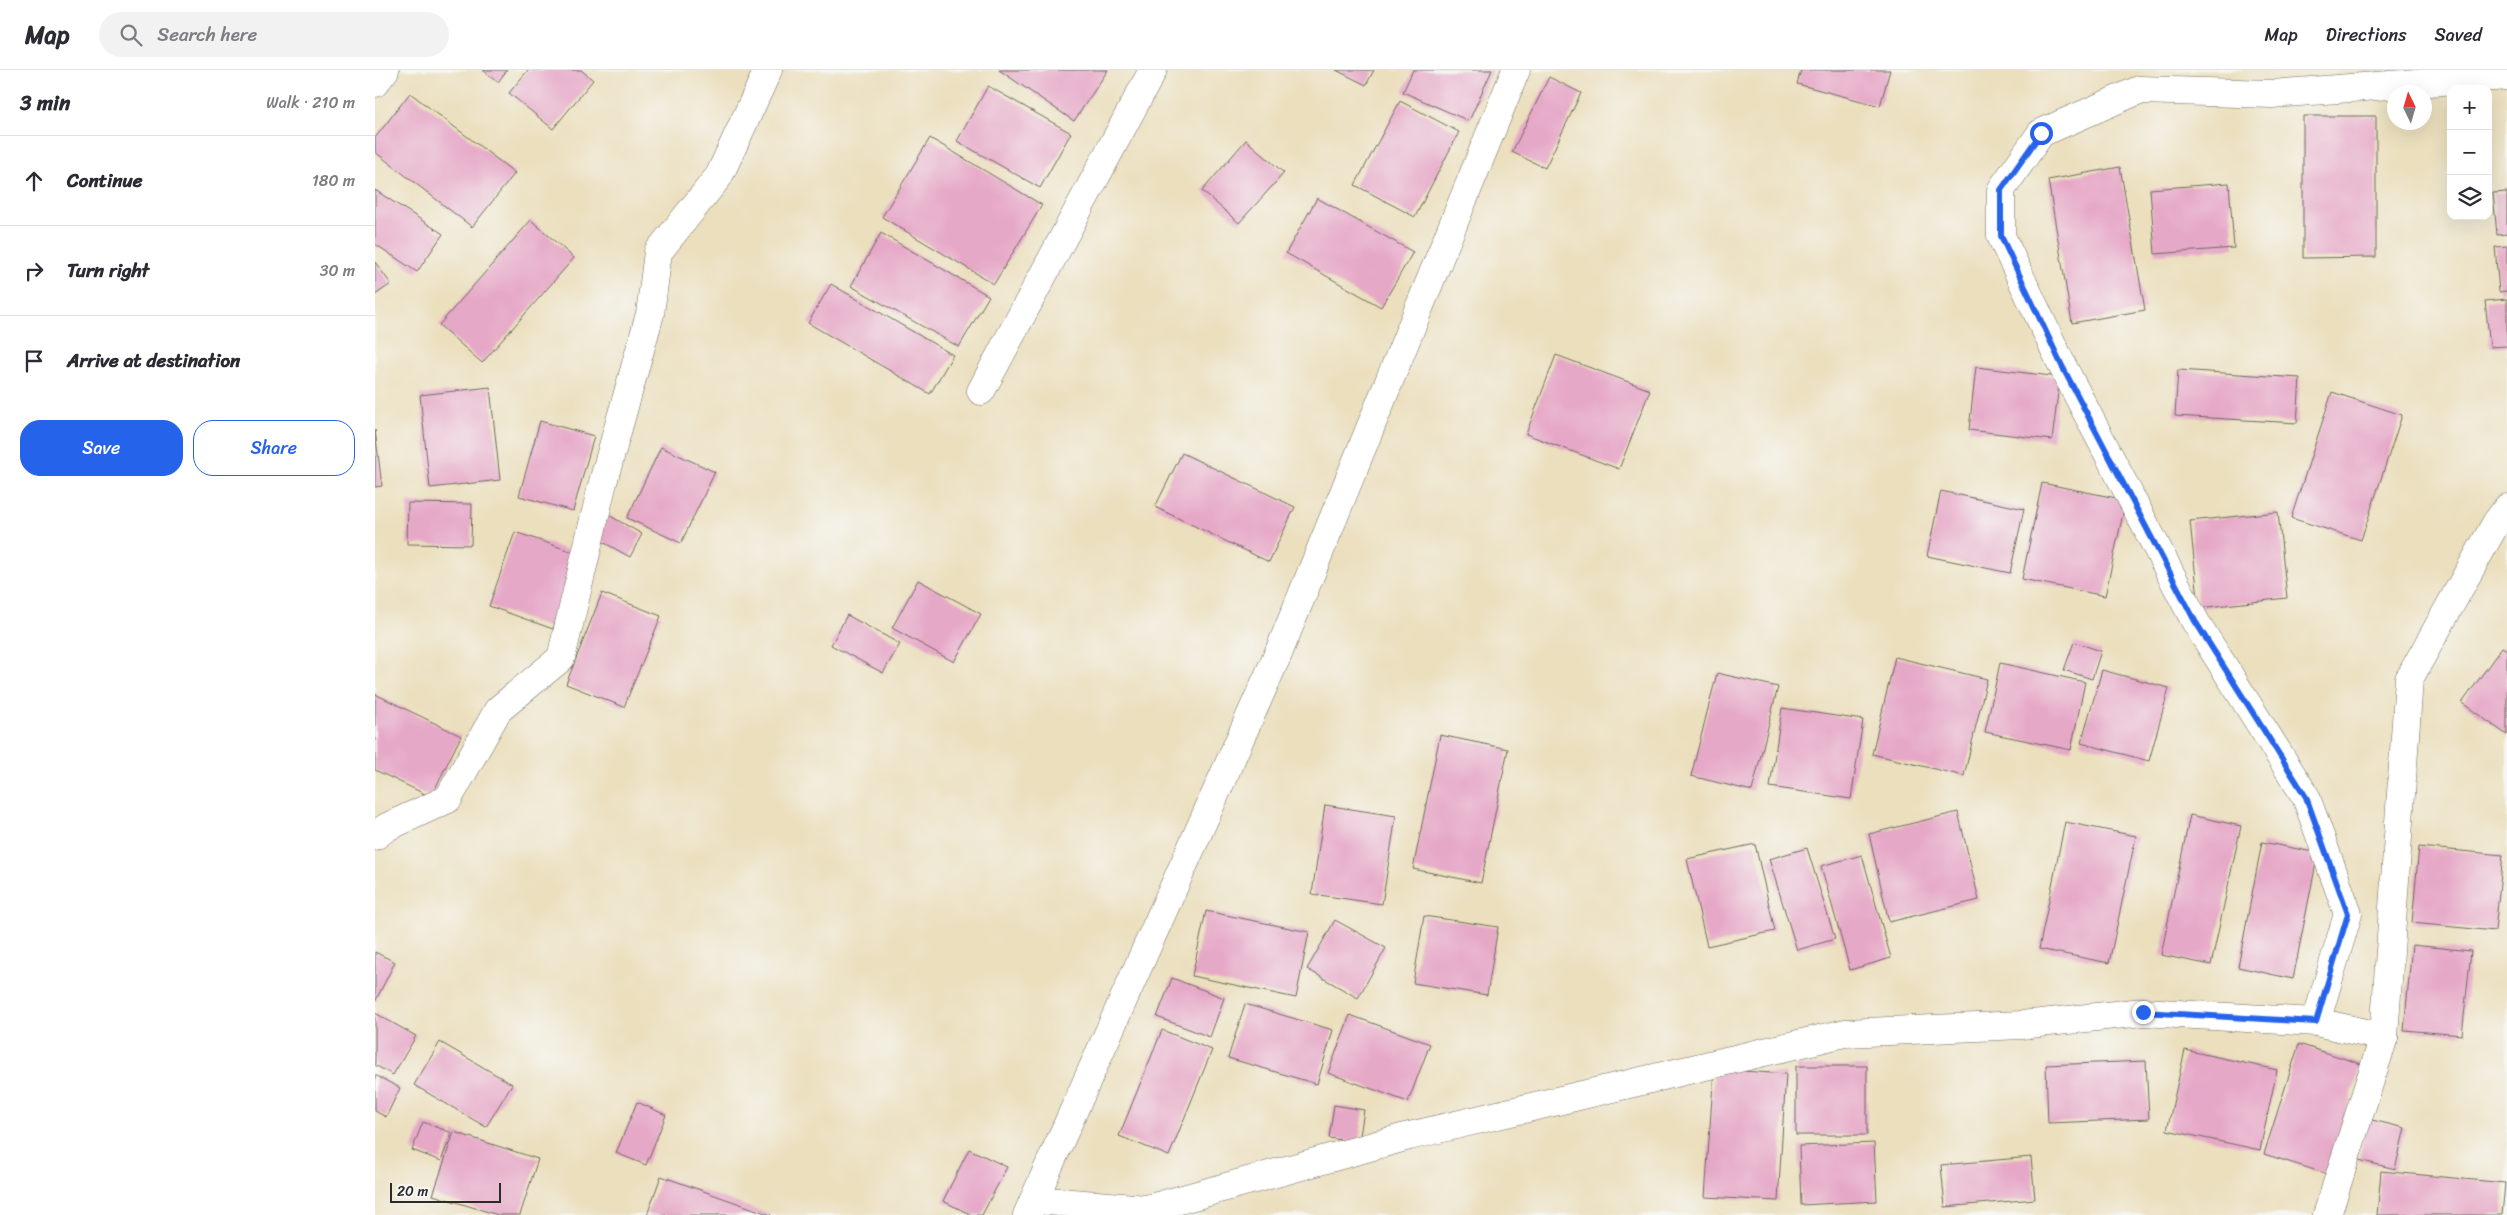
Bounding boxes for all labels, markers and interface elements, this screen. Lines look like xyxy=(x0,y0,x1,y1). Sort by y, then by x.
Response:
search box xyxy=(99,12,449,57)
text: Map xyxy=(25,14,69,56)
text: Search here xyxy=(157,18,257,51)
text: Map xyxy=(2265,19,2298,51)
text: Directions xyxy=(2326,19,2407,51)
text: Saved xyxy=(2435,19,2482,51)
icon: search xyxy=(117,21,145,49)
text: 3 min xyxy=(20,84,70,122)
north arrow xyxy=(2387,85,2432,130)
map controls xyxy=(2447,85,2492,220)
button: + xyxy=(2447,85,2492,130)
text: Walk · 210 m xyxy=(266,88,355,117)
route start xyxy=(2030,122,2053,145)
button: − xyxy=(2447,130,2492,175)
text: Continue xyxy=(67,164,143,197)
text: 180 m xyxy=(312,166,355,195)
icon: ahead xyxy=(20,167,48,195)
button: layers xyxy=(2447,175,2492,220)
text: Turn right xyxy=(67,254,149,287)
text: 30 m xyxy=(320,256,355,285)
icon: right xyxy=(20,257,48,285)
text: Arrive at destination xyxy=(67,344,240,377)
icon: arrive xyxy=(20,347,48,375)
button: Save xyxy=(20,420,183,476)
button: Share xyxy=(193,420,355,476)
route end xyxy=(2132,1001,2155,1024)
text: 20 m xyxy=(397,1179,428,1204)
scale bar xyxy=(390,1180,501,1203)

